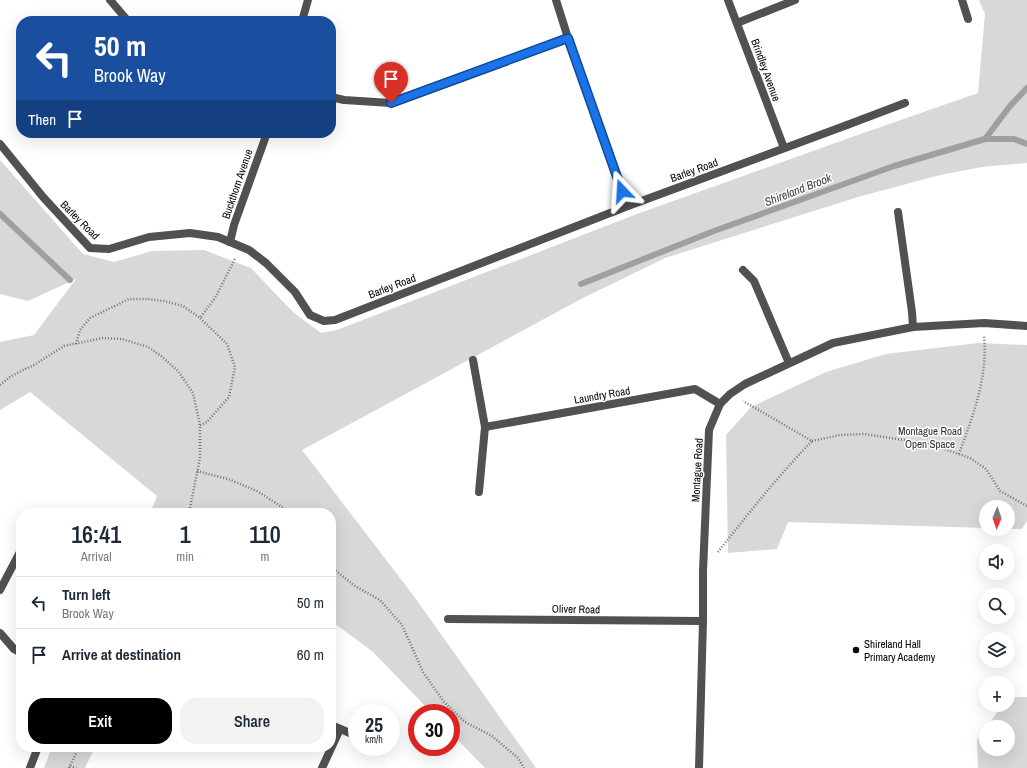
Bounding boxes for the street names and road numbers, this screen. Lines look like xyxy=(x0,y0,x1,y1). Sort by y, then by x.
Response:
street label: Brindley Avenue xyxy=(748,37,784,103)
street label: Buckthorn Avenue xyxy=(218,147,256,221)
street label: Barley Road xyxy=(668,155,720,185)
street label: Barley Road xyxy=(57,197,103,243)
street label: Barley Road xyxy=(366,271,418,301)
street label: Laundry Road xyxy=(573,383,631,407)
street label: Montague Road xyxy=(688,438,706,502)
street label: Oliver Road xyxy=(552,602,600,616)

